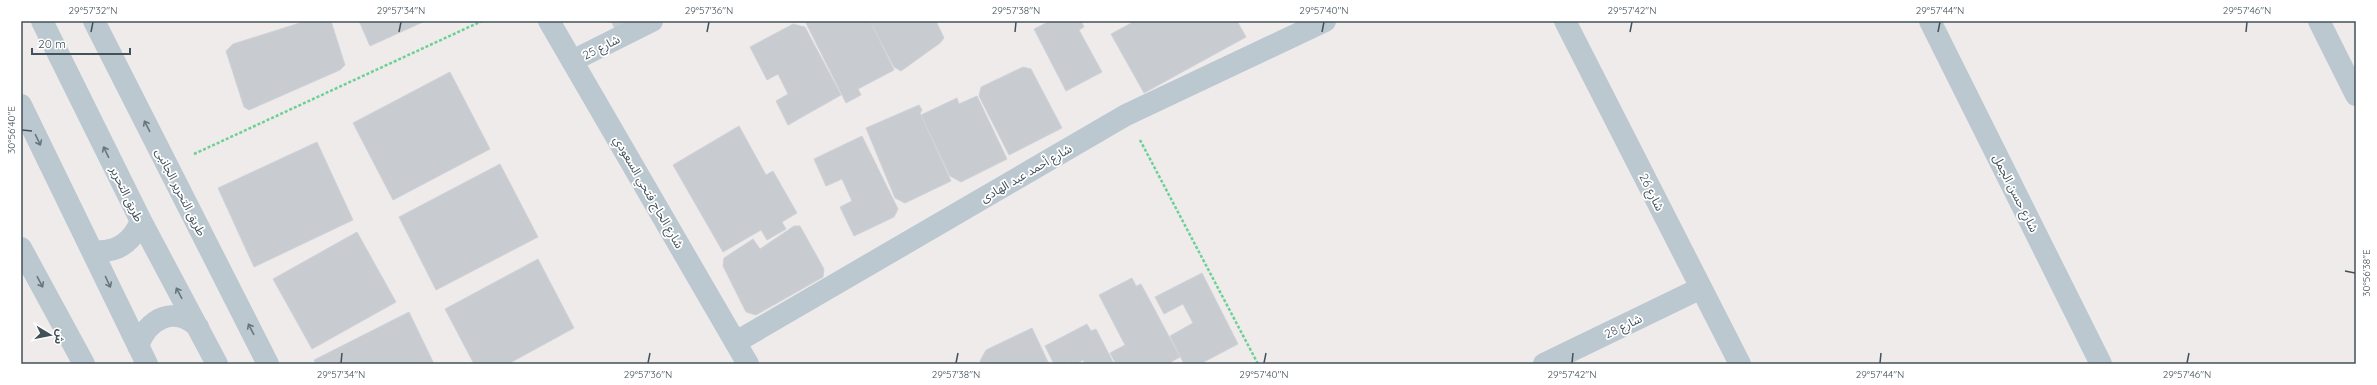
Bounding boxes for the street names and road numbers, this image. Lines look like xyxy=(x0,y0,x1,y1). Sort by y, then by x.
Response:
street label: شارع 25 xyxy=(580,31,623,65)
street label: شارع الحاج فتحي السعودي xyxy=(608,133,687,252)
street label: شارع أحمد عبد الهادى xyxy=(977,141,1076,207)
street label: طريق التحرير الجانبى xyxy=(152,146,210,239)
street label: شارع حسن الجمل xyxy=(1988,152,2042,235)
street label: طريق التحرير xyxy=(106,163,147,225)
street label: شارع 26 xyxy=(1635,171,1668,214)
street label: شارع 28 xyxy=(1602,311,1645,343)

